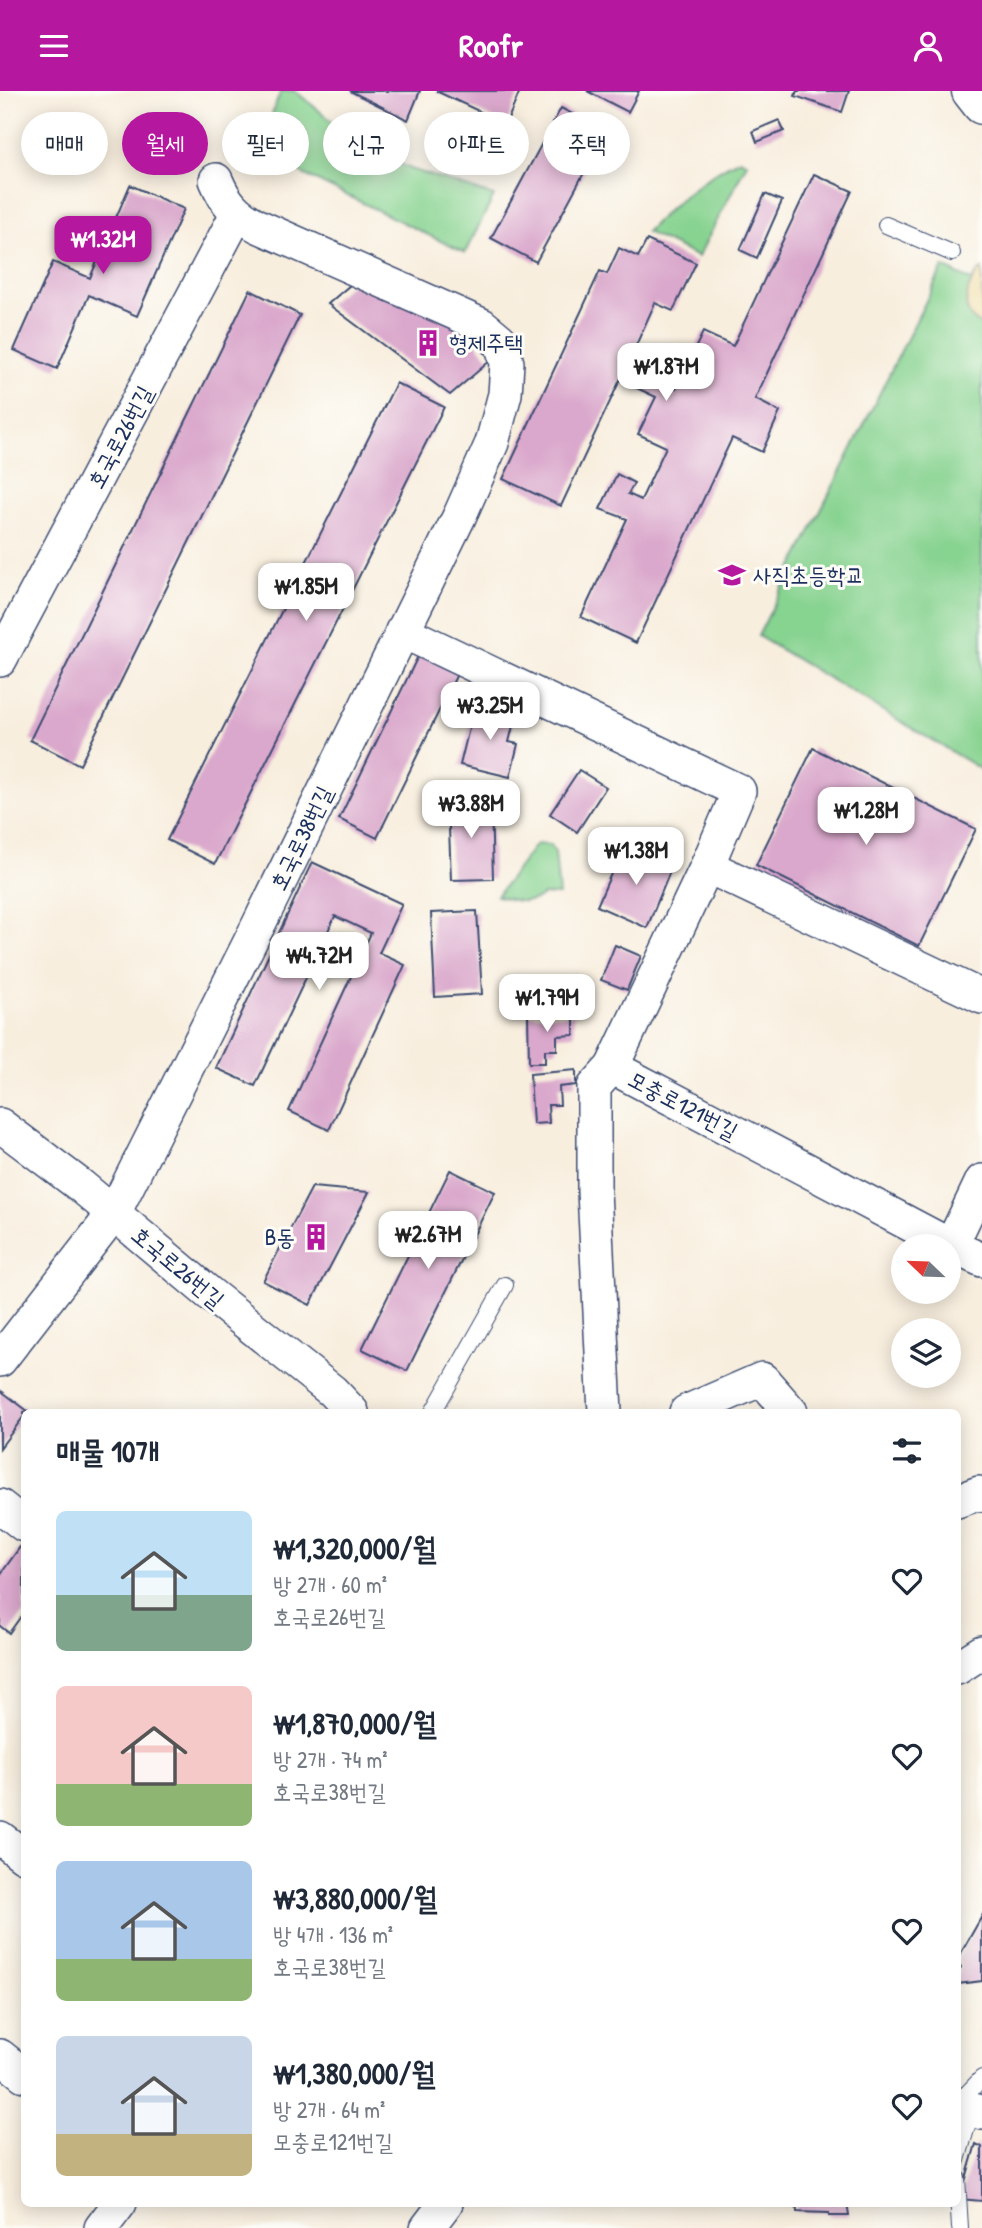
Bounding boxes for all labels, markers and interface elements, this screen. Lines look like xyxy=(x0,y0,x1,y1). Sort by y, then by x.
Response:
text: Roofr xyxy=(459,24,523,67)
icon: menu xyxy=(35,27,73,65)
icon: person xyxy=(909,27,947,65)
chip: 매매 xyxy=(21,112,108,175)
chip: 월세 xyxy=(122,112,208,175)
chip: 필터 xyxy=(222,112,309,175)
chip: 신규 xyxy=(323,112,410,175)
chip: 아파트 xyxy=(424,112,529,175)
chip: 주택 xyxy=(543,112,630,175)
pin: ₩1.32M xyxy=(46,216,160,276)
text: ₩1.32M xyxy=(70,223,136,254)
place label: 형제주택 xyxy=(449,327,523,358)
building icon: 형제주택 xyxy=(413,328,443,358)
pin: ₩1.87M xyxy=(609,343,723,403)
text: ₩1.87M xyxy=(633,350,699,381)
street label: 호국로26번길 xyxy=(79,380,160,494)
place label: 사직초등학교 xyxy=(753,559,864,590)
school or university icon: 사직초등학교 xyxy=(717,560,747,590)
pin: ₩1.85M xyxy=(249,563,363,623)
text: ₩1.85M xyxy=(274,570,338,601)
pin: ₩3.25M xyxy=(433,683,547,742)
text: ₩3.25M xyxy=(457,689,523,720)
street label: 호국로38번길 xyxy=(262,780,339,895)
pin: ₩3.88M xyxy=(414,781,528,840)
text: ₩3.88M xyxy=(438,787,504,818)
pin: ₩1.28M xyxy=(809,787,923,847)
text: ₩1.28M xyxy=(834,794,898,825)
pin: ₩1.38M xyxy=(579,827,693,887)
text: ₩1.38M xyxy=(604,834,668,865)
pin: ₩4.72M xyxy=(262,933,376,992)
text: ₩4.72M xyxy=(286,939,352,970)
pin: ₩1.79M xyxy=(490,975,604,1034)
text: ₩1.79M xyxy=(515,981,579,1012)
street label: 모충로121번길 xyxy=(623,1063,743,1146)
pin: ₩2.67M xyxy=(371,1211,485,1271)
text: ₩2.67M xyxy=(394,1218,462,1249)
street label: 호국로26번길 xyxy=(125,1219,231,1315)
place label: B동 xyxy=(265,1221,295,1252)
building icon: B동 xyxy=(301,1222,331,1252)
north arrow xyxy=(891,1234,961,1304)
map controls xyxy=(891,1234,961,1388)
button: layers xyxy=(891,1318,961,1388)
text: 매물 10개 xyxy=(56,1431,160,1471)
icon: filters xyxy=(888,1432,926,1470)
text: ₩1,320,000/월 xyxy=(273,1528,436,1568)
icon: home xyxy=(112,1539,196,1623)
icon: heart xyxy=(888,1562,926,1600)
text: 방 2개 · 60 m² xyxy=(273,1569,387,1600)
text: 호국로26번길 xyxy=(273,1601,385,1632)
text: ₩1,870,000/월 xyxy=(273,1703,437,1743)
icon: home xyxy=(112,1714,196,1798)
icon: heart xyxy=(888,1737,926,1775)
text: 방 2개 · 74 m² xyxy=(273,1744,387,1775)
text: 호국로38번길 xyxy=(273,1776,386,1807)
text: ₩3,880,000/월 xyxy=(273,1878,437,1918)
icon: home xyxy=(112,1889,196,1973)
icon: heart xyxy=(888,1912,926,1950)
text: 방 4개 · 136 m² xyxy=(273,1919,393,1950)
text: 호국로38번길 xyxy=(273,1951,386,1982)
text: ₩1,380,000/월 xyxy=(273,2053,435,2093)
icon: home xyxy=(112,2064,196,2148)
icon: heart xyxy=(888,2087,926,2125)
text: 방 2개 · 64 m² xyxy=(273,2094,385,2125)
text: 모충로121번길 xyxy=(273,2126,393,2157)

